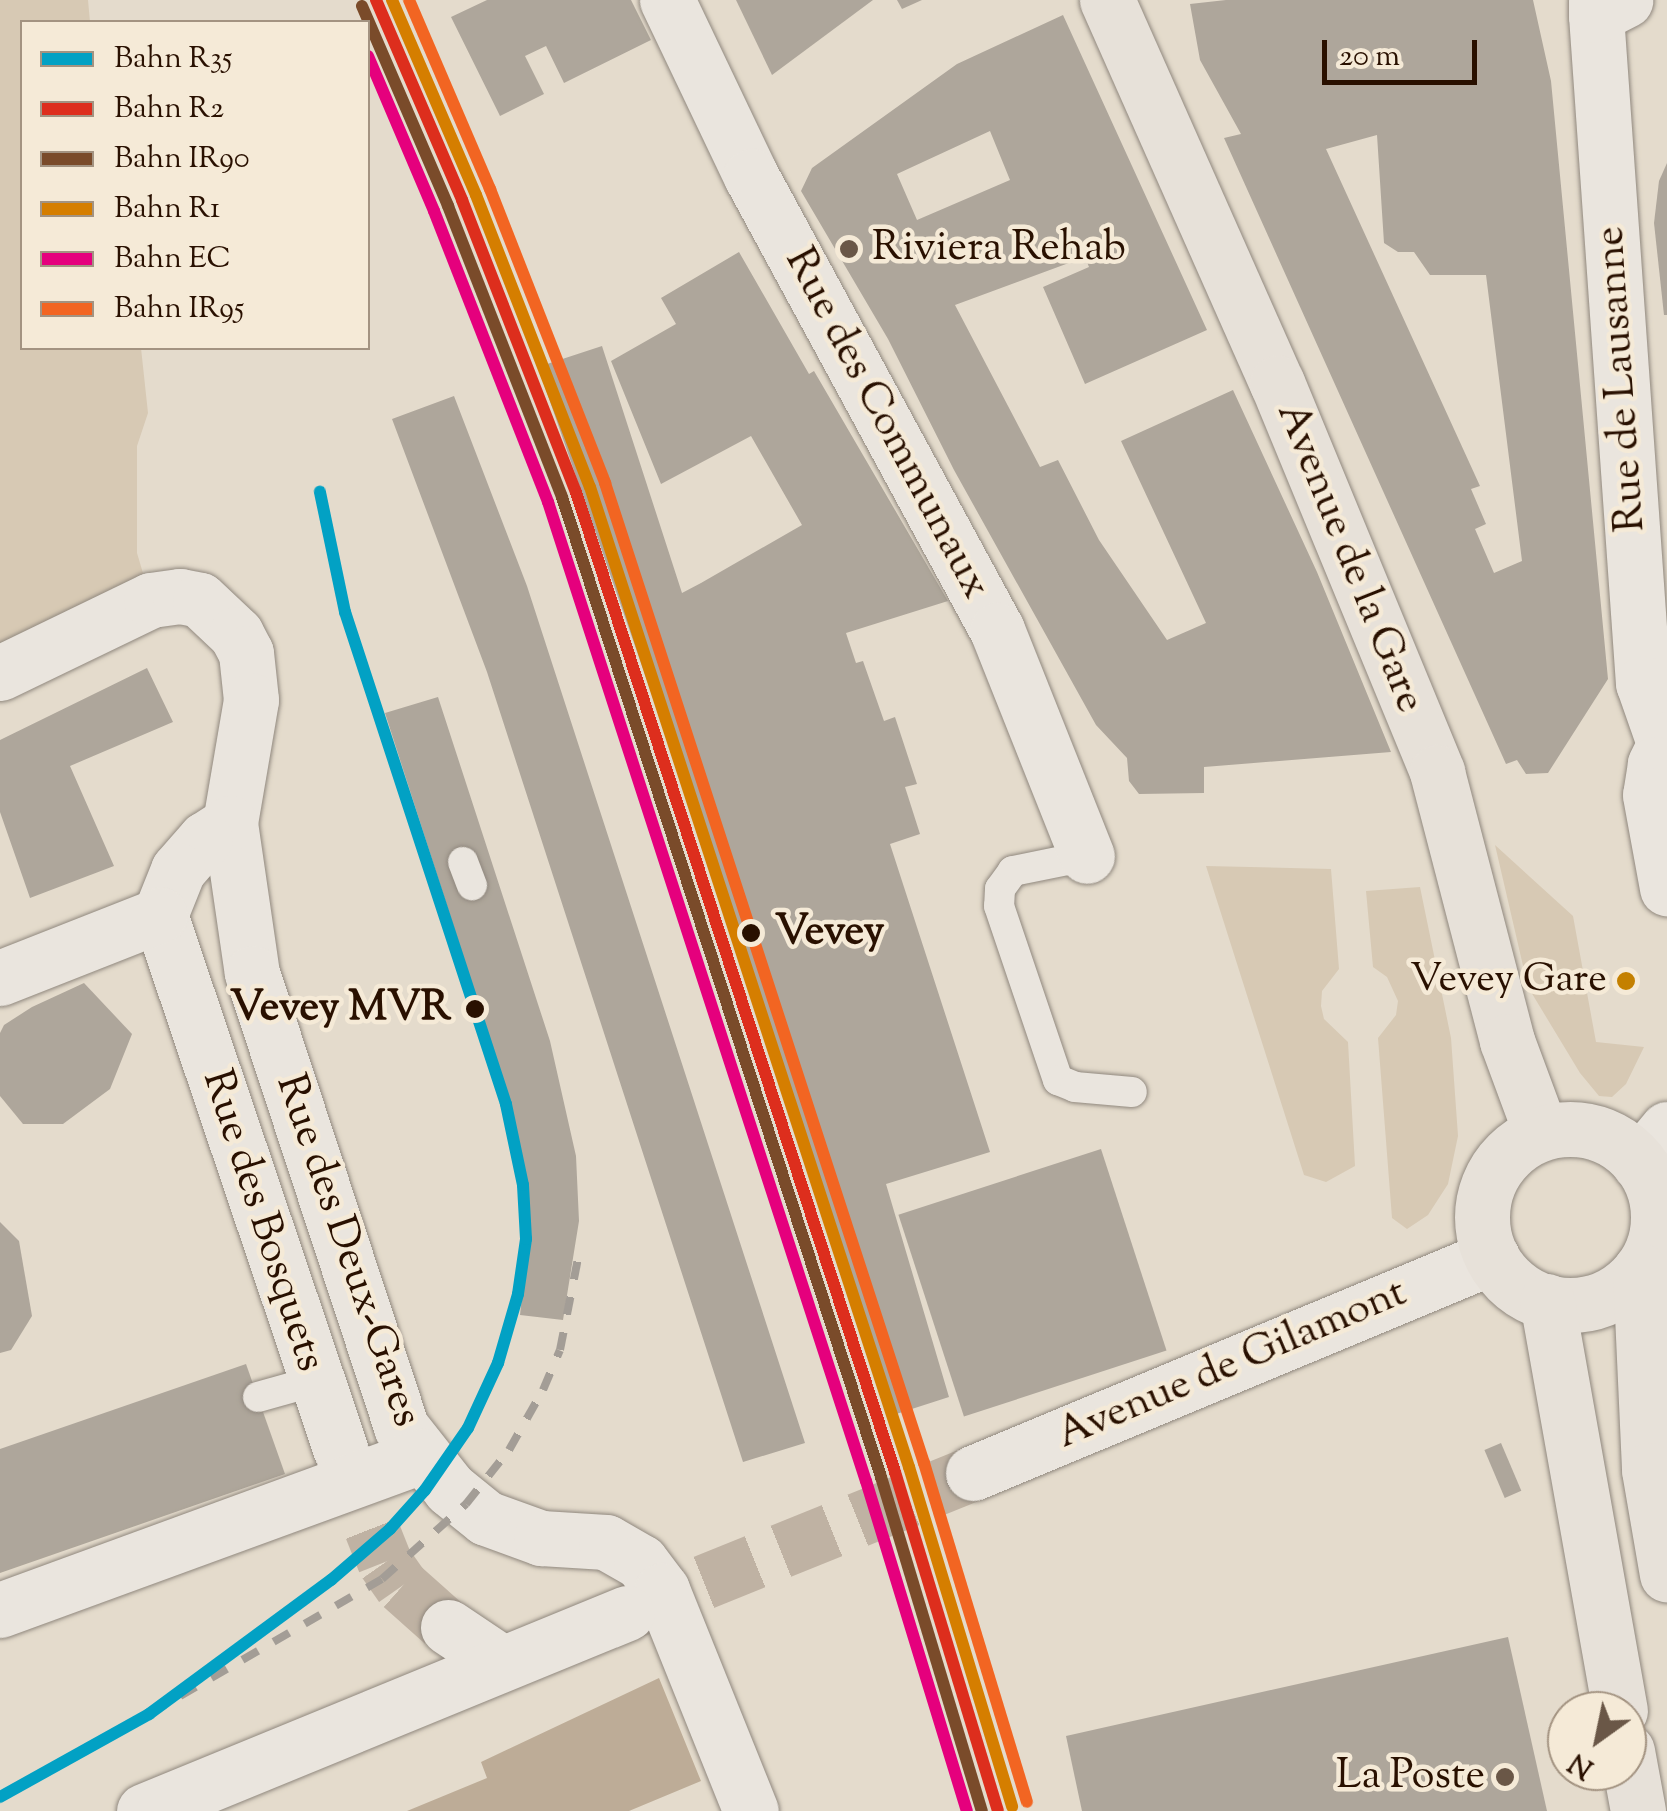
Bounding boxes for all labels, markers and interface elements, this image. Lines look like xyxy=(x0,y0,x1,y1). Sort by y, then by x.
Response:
legend xyxy=(20,20,370,350)
scale bar xyxy=(1327,20,1482,82)
text: 20 m xyxy=(1339,36,1400,79)
text: Bahn R35 xyxy=(114,38,232,81)
text: Bahn R2 xyxy=(114,88,224,131)
text: Bahn IR90 xyxy=(114,138,250,181)
text: Bahn R1 xyxy=(114,188,220,231)
place label: Riviera Rehab xyxy=(872,224,1126,274)
street label: Rue de Lausanne xyxy=(1586,224,1658,534)
marker: Riviera Rehab xyxy=(836,236,862,262)
text: Bahn EC xyxy=(114,238,231,281)
street label: Rue des Communaux xyxy=(772,240,1000,608)
text: Bahn IR95 xyxy=(114,288,244,331)
street label: Avenue de la Gare xyxy=(1264,396,1434,720)
place label: Vevey xyxy=(775,908,884,958)
marker: Vevey xyxy=(736,918,766,948)
place label: Vevey Gare xyxy=(1410,957,1607,1005)
marker: Vevey Gare xyxy=(1616,971,1636,991)
place label: Vevey MVR xyxy=(230,984,451,1034)
marker: Vevey MVR xyxy=(460,994,490,1024)
street label: Rue des Bosquets xyxy=(190,1064,334,1378)
street label: Rue des Deux-Gares xyxy=(263,1068,431,1434)
street label: Avenue de Gilamont xyxy=(1050,1269,1414,1461)
north arrow xyxy=(1547,1691,1647,1791)
text: N xyxy=(1561,1742,1602,1787)
place label: La Poste xyxy=(1336,1752,1485,1802)
marker: La Poste xyxy=(1494,1766,1516,1788)

